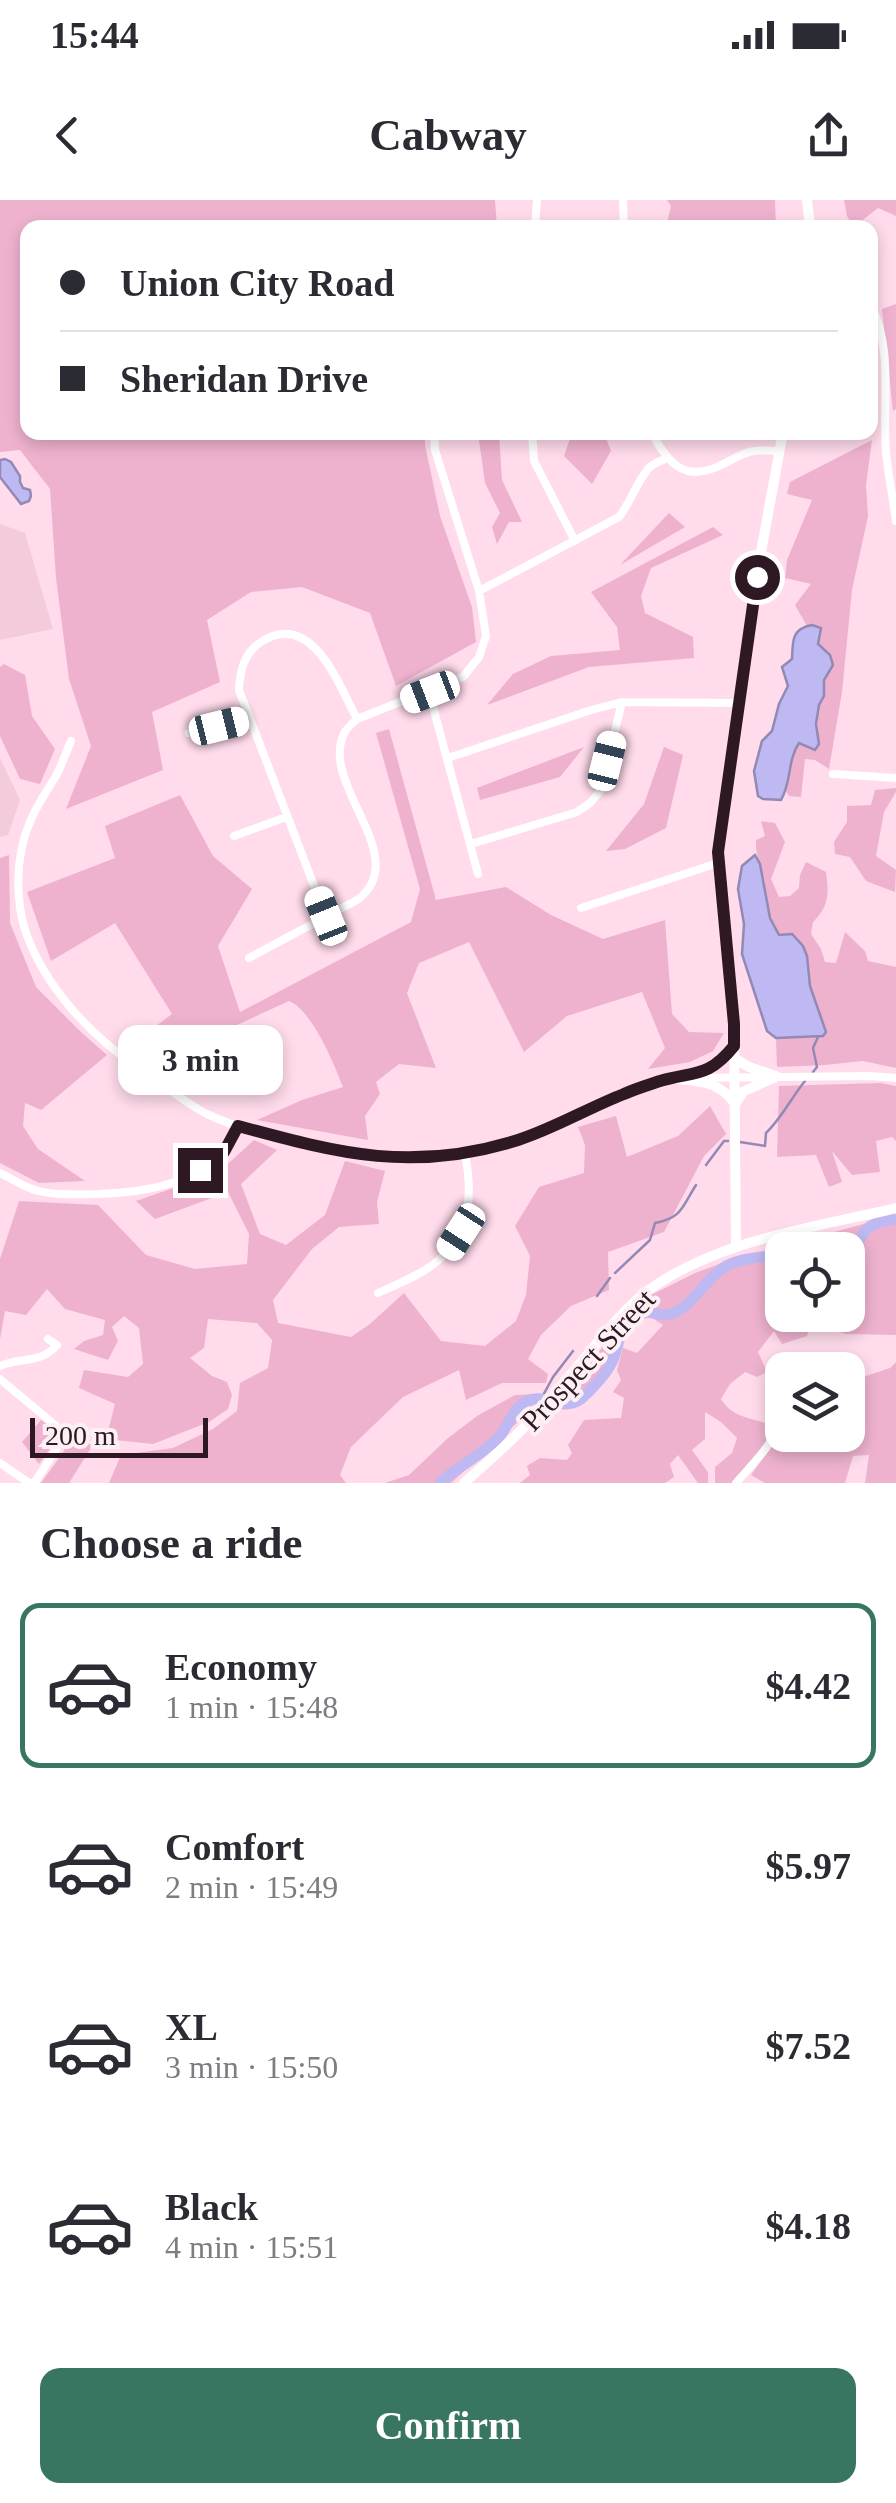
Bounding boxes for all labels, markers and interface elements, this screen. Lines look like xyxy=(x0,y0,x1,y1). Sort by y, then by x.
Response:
text: 15:44 xyxy=(50,14,139,56)
icon: back xyxy=(40,108,95,163)
icon: share xyxy=(801,108,856,163)
text: Cabway xyxy=(369,110,527,160)
text: Union City Road xyxy=(120,262,395,304)
text: Sheridan Drive xyxy=(120,358,368,400)
route start xyxy=(735,555,780,600)
car xyxy=(397,667,463,717)
car xyxy=(186,704,252,748)
car xyxy=(585,728,629,794)
car xyxy=(301,883,351,949)
callout: 3 min xyxy=(118,1025,282,1095)
text: 3 min xyxy=(162,1042,239,1078)
route end xyxy=(178,1148,223,1193)
car xyxy=(432,1199,490,1265)
map controls xyxy=(765,1232,865,1452)
button: locate xyxy=(765,1232,865,1332)
street label: Prospect Street xyxy=(514,1282,662,1437)
button: layers xyxy=(765,1352,865,1452)
scale bar xyxy=(30,1413,208,1458)
text: 200 m xyxy=(45,1420,116,1451)
text: Choose a ride xyxy=(40,1518,303,1568)
icon: car xyxy=(45,1641,135,1731)
text: Economy xyxy=(165,1646,317,1688)
text: $4.42 xyxy=(766,1665,851,1707)
text: 1 min · 15:48 xyxy=(165,1689,338,1725)
icon: car xyxy=(45,1821,135,1911)
text: Comfort xyxy=(165,1826,304,1868)
text: $5.97 xyxy=(766,1845,851,1887)
text: 2 min · 15:49 xyxy=(165,1869,338,1905)
icon: car xyxy=(45,2001,135,2091)
text: XL xyxy=(165,2006,218,2048)
text: $7.52 xyxy=(766,2025,851,2067)
text: 3 min · 15:50 xyxy=(165,2049,338,2085)
icon: car xyxy=(45,2181,135,2271)
text: Black xyxy=(165,2186,258,2228)
text: $4.18 xyxy=(766,2205,851,2247)
text: 4 min · 15:51 xyxy=(165,2229,338,2265)
button: Confirm xyxy=(40,2368,856,2483)

